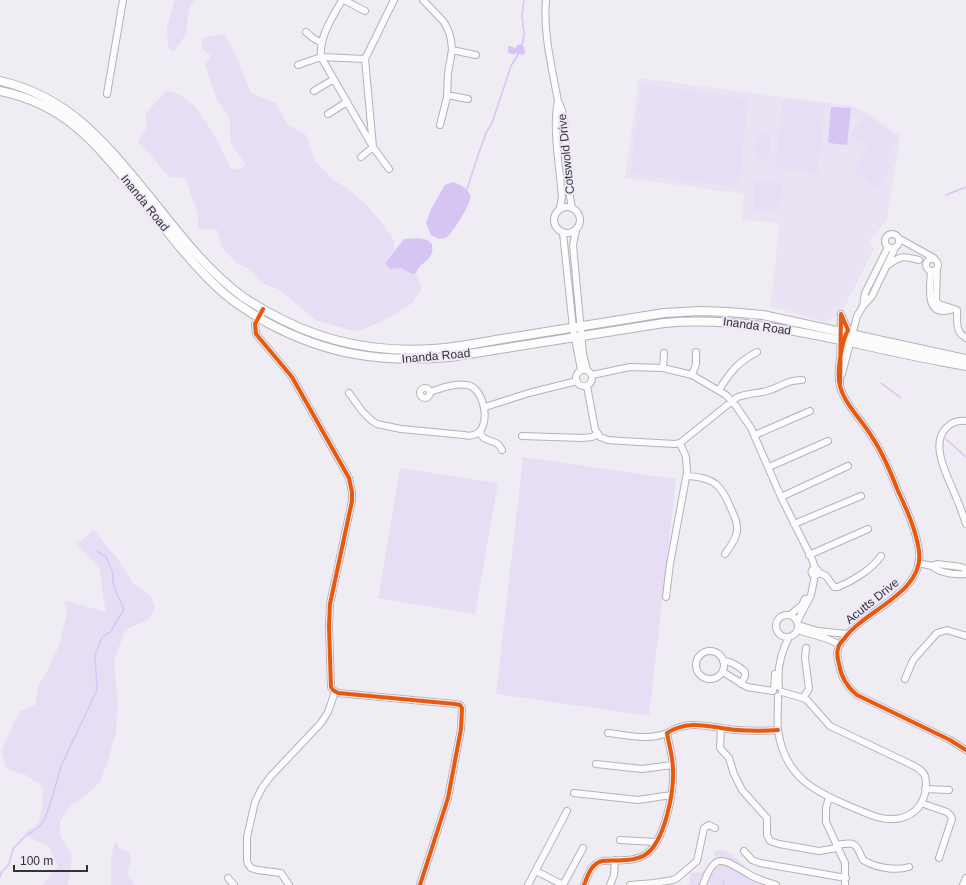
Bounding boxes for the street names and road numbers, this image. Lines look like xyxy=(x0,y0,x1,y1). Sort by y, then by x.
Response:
street label: Cotswold Drive xyxy=(555,113,577,195)
street label: Inanda Road xyxy=(118,172,172,234)
street label: Inanda Road xyxy=(722,314,792,338)
street label: Inanda Road xyxy=(401,346,471,366)
street label: Acutts Drive xyxy=(842,575,902,627)

